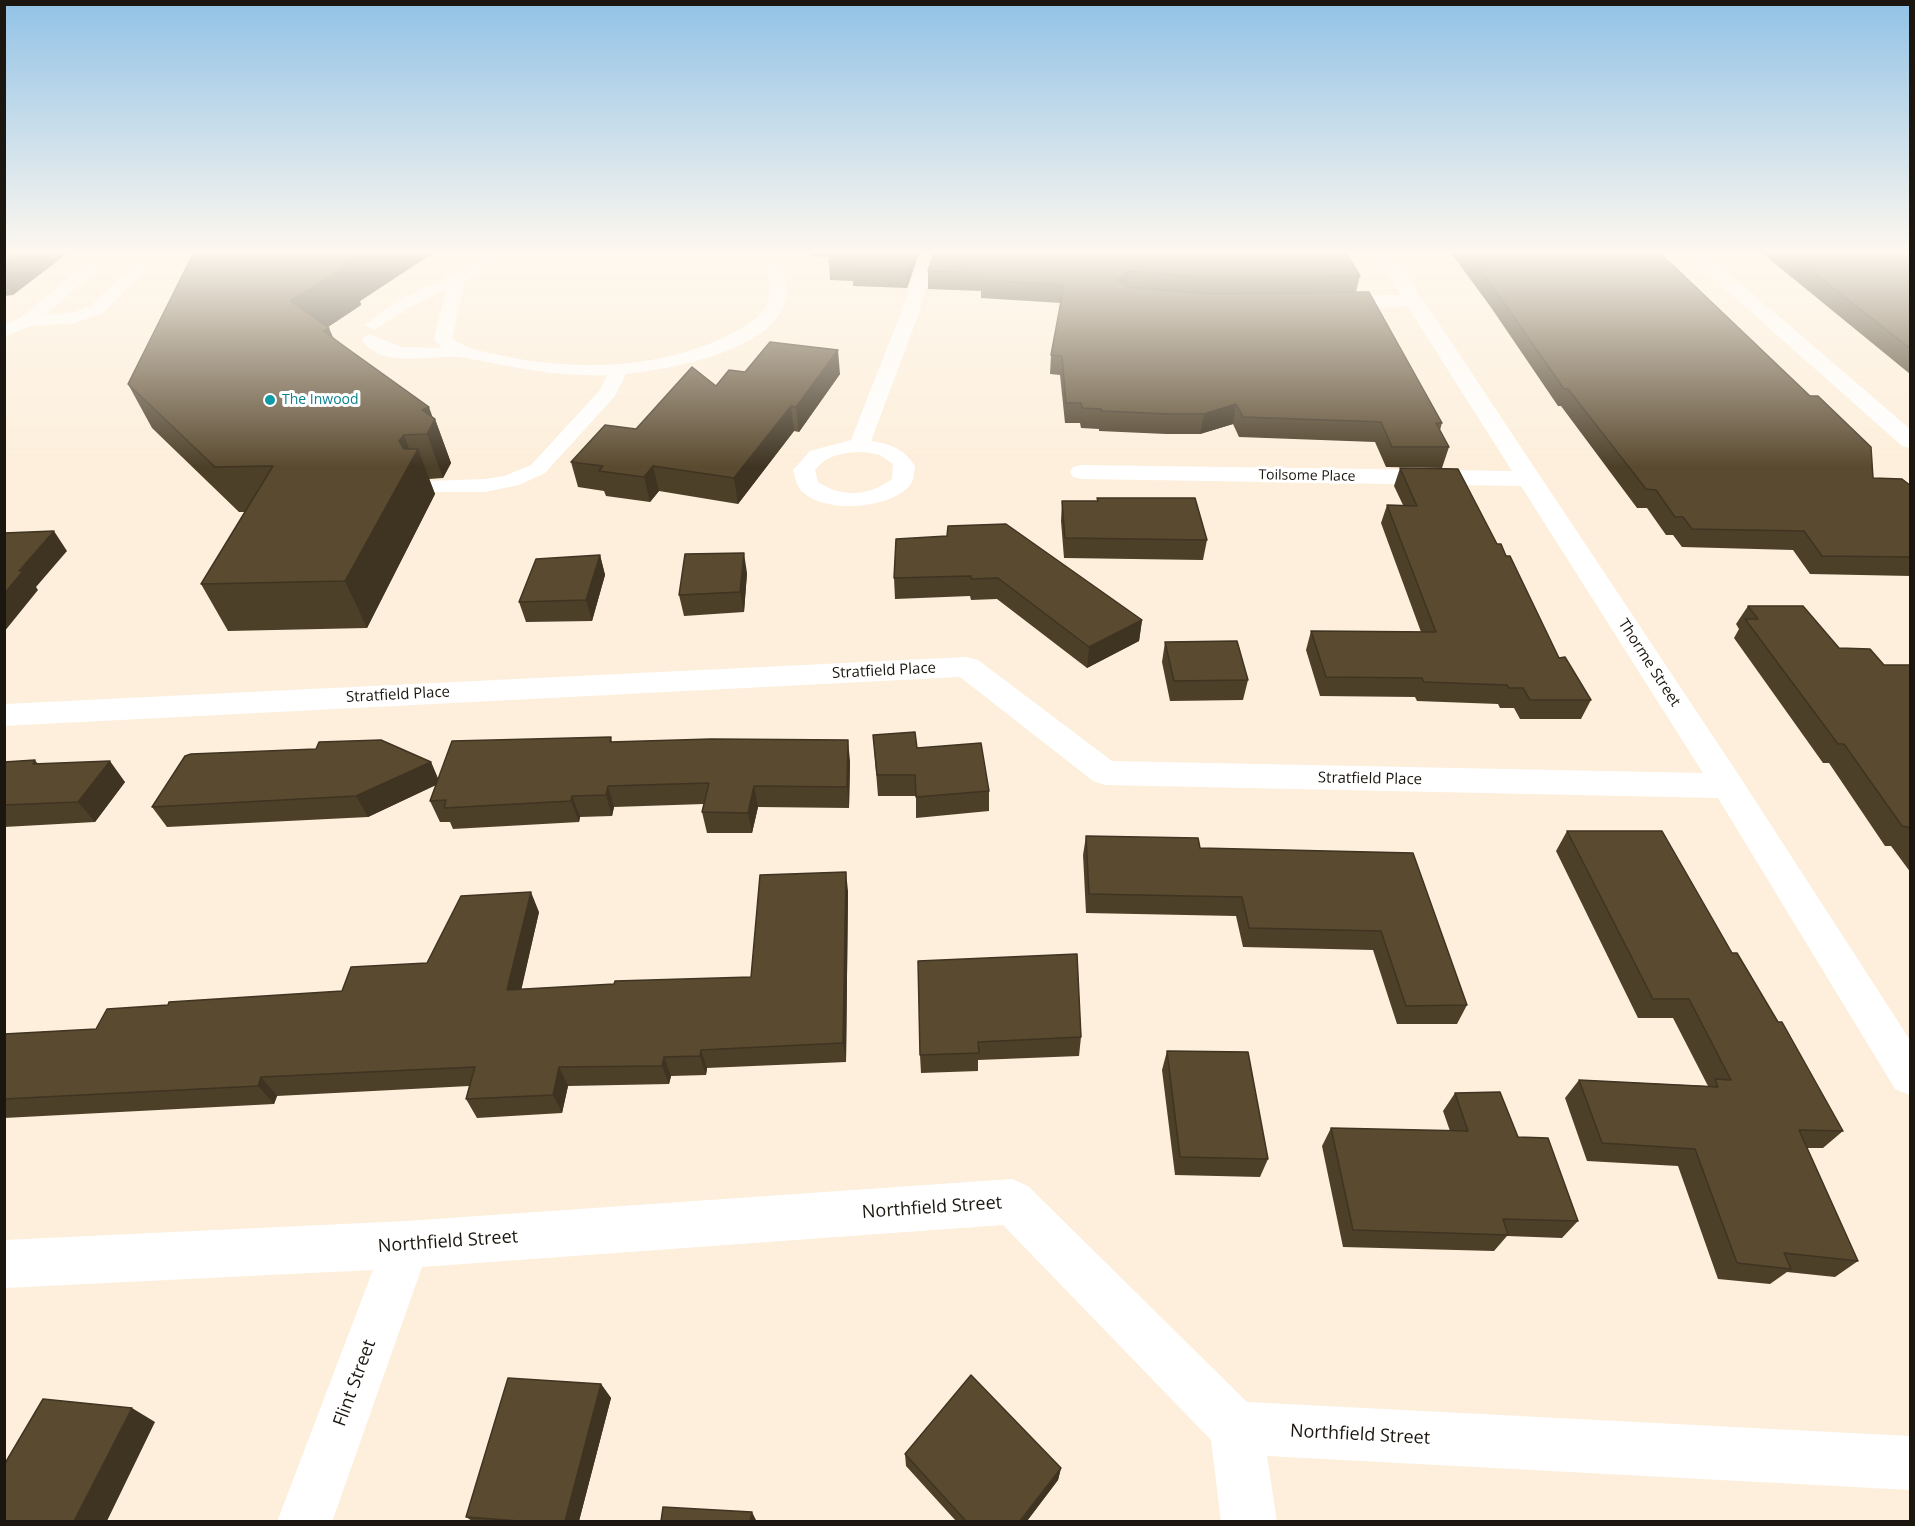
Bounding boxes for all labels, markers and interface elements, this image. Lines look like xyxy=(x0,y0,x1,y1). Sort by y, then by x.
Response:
place label: The Inwood xyxy=(282,392,359,408)
marker: The Inwood xyxy=(263,393,277,407)
street label: Toilsome Place xyxy=(1258,467,1356,485)
street label: Thorme Street xyxy=(1614,616,1684,710)
street label: Stratfield Place xyxy=(831,659,937,683)
street label: Stratfield Place xyxy=(345,683,451,707)
street label: Stratfield Place xyxy=(1318,769,1422,789)
street label: Northfield Street xyxy=(861,1192,1003,1224)
street label: Northfield Street xyxy=(377,1226,519,1258)
street label: Flint Street xyxy=(329,1337,381,1429)
street label: Northfield Street xyxy=(1289,1421,1431,1449)

